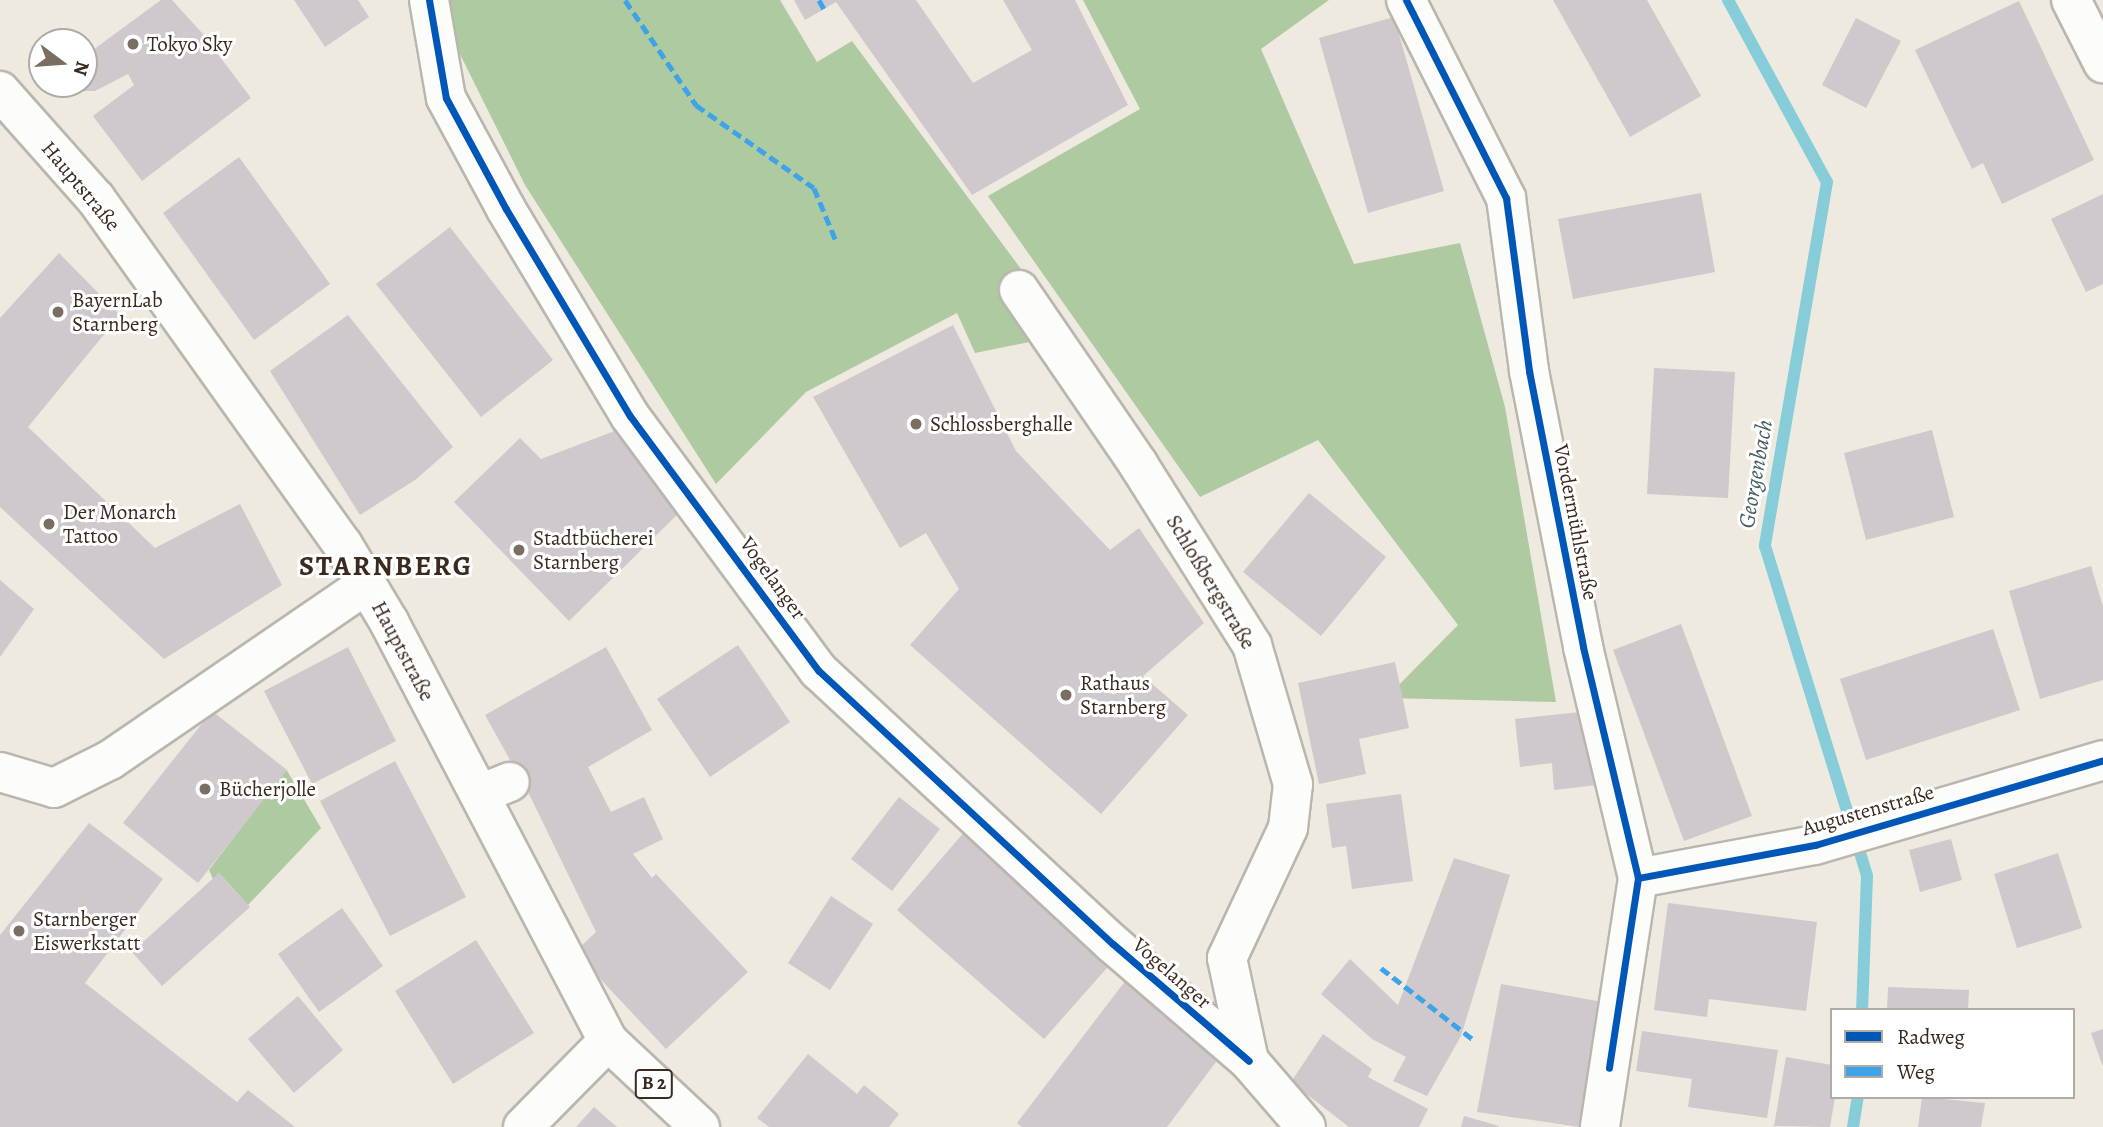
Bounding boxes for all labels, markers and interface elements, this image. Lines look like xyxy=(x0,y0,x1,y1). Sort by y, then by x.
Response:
north arrow xyxy=(28,28,98,98)
place label: Tokyo Sky xyxy=(147,31,232,57)
marker: Tokyo Sky xyxy=(125,36,141,52)
text: N xyxy=(67,58,96,78)
street label: Hauptstraße xyxy=(36,136,126,236)
place label: BayernLab Starnberg xyxy=(72,287,163,337)
marker: BayernLab Starnberg xyxy=(50,304,66,320)
place label: Schlossberghalle xyxy=(930,411,1073,437)
marker: Schlossberghalle xyxy=(908,416,924,432)
water label: Georgenbach xyxy=(1733,417,1779,531)
street label: Vordermühlstraße xyxy=(1549,442,1603,602)
place label: Der Monarch Tattoo xyxy=(63,499,176,549)
street label: Schloßbergstraße xyxy=(1161,510,1261,654)
marker: Der Monarch Tattoo xyxy=(41,516,57,532)
place label: Stadtbücherei Starnberg xyxy=(533,525,654,575)
street label: Vogelanger xyxy=(735,532,811,624)
marker: Stadtbücherei Starnberg xyxy=(511,542,527,558)
district label: STARNBERG xyxy=(300,549,472,583)
street label: Hauptstraße xyxy=(366,597,440,705)
place label: Rathaus Starnberg xyxy=(1080,670,1166,720)
marker: Rathaus Starnberg xyxy=(1058,687,1074,703)
place label: Bücherjolle xyxy=(219,776,316,802)
street label: Augustenstraße xyxy=(1799,779,1937,841)
marker: Bücherjolle xyxy=(197,781,213,797)
place label: Starnberger Eiswerkstatt xyxy=(33,906,141,956)
marker: Starnberger Eiswerkstatt xyxy=(11,923,27,939)
street label: Vogelanger xyxy=(1128,932,1216,1014)
legend xyxy=(1830,1008,2075,1099)
text: Radweg xyxy=(1897,1023,1965,1051)
text: Weg xyxy=(1897,1058,1935,1086)
road number: B 2 xyxy=(635,1068,673,1100)

